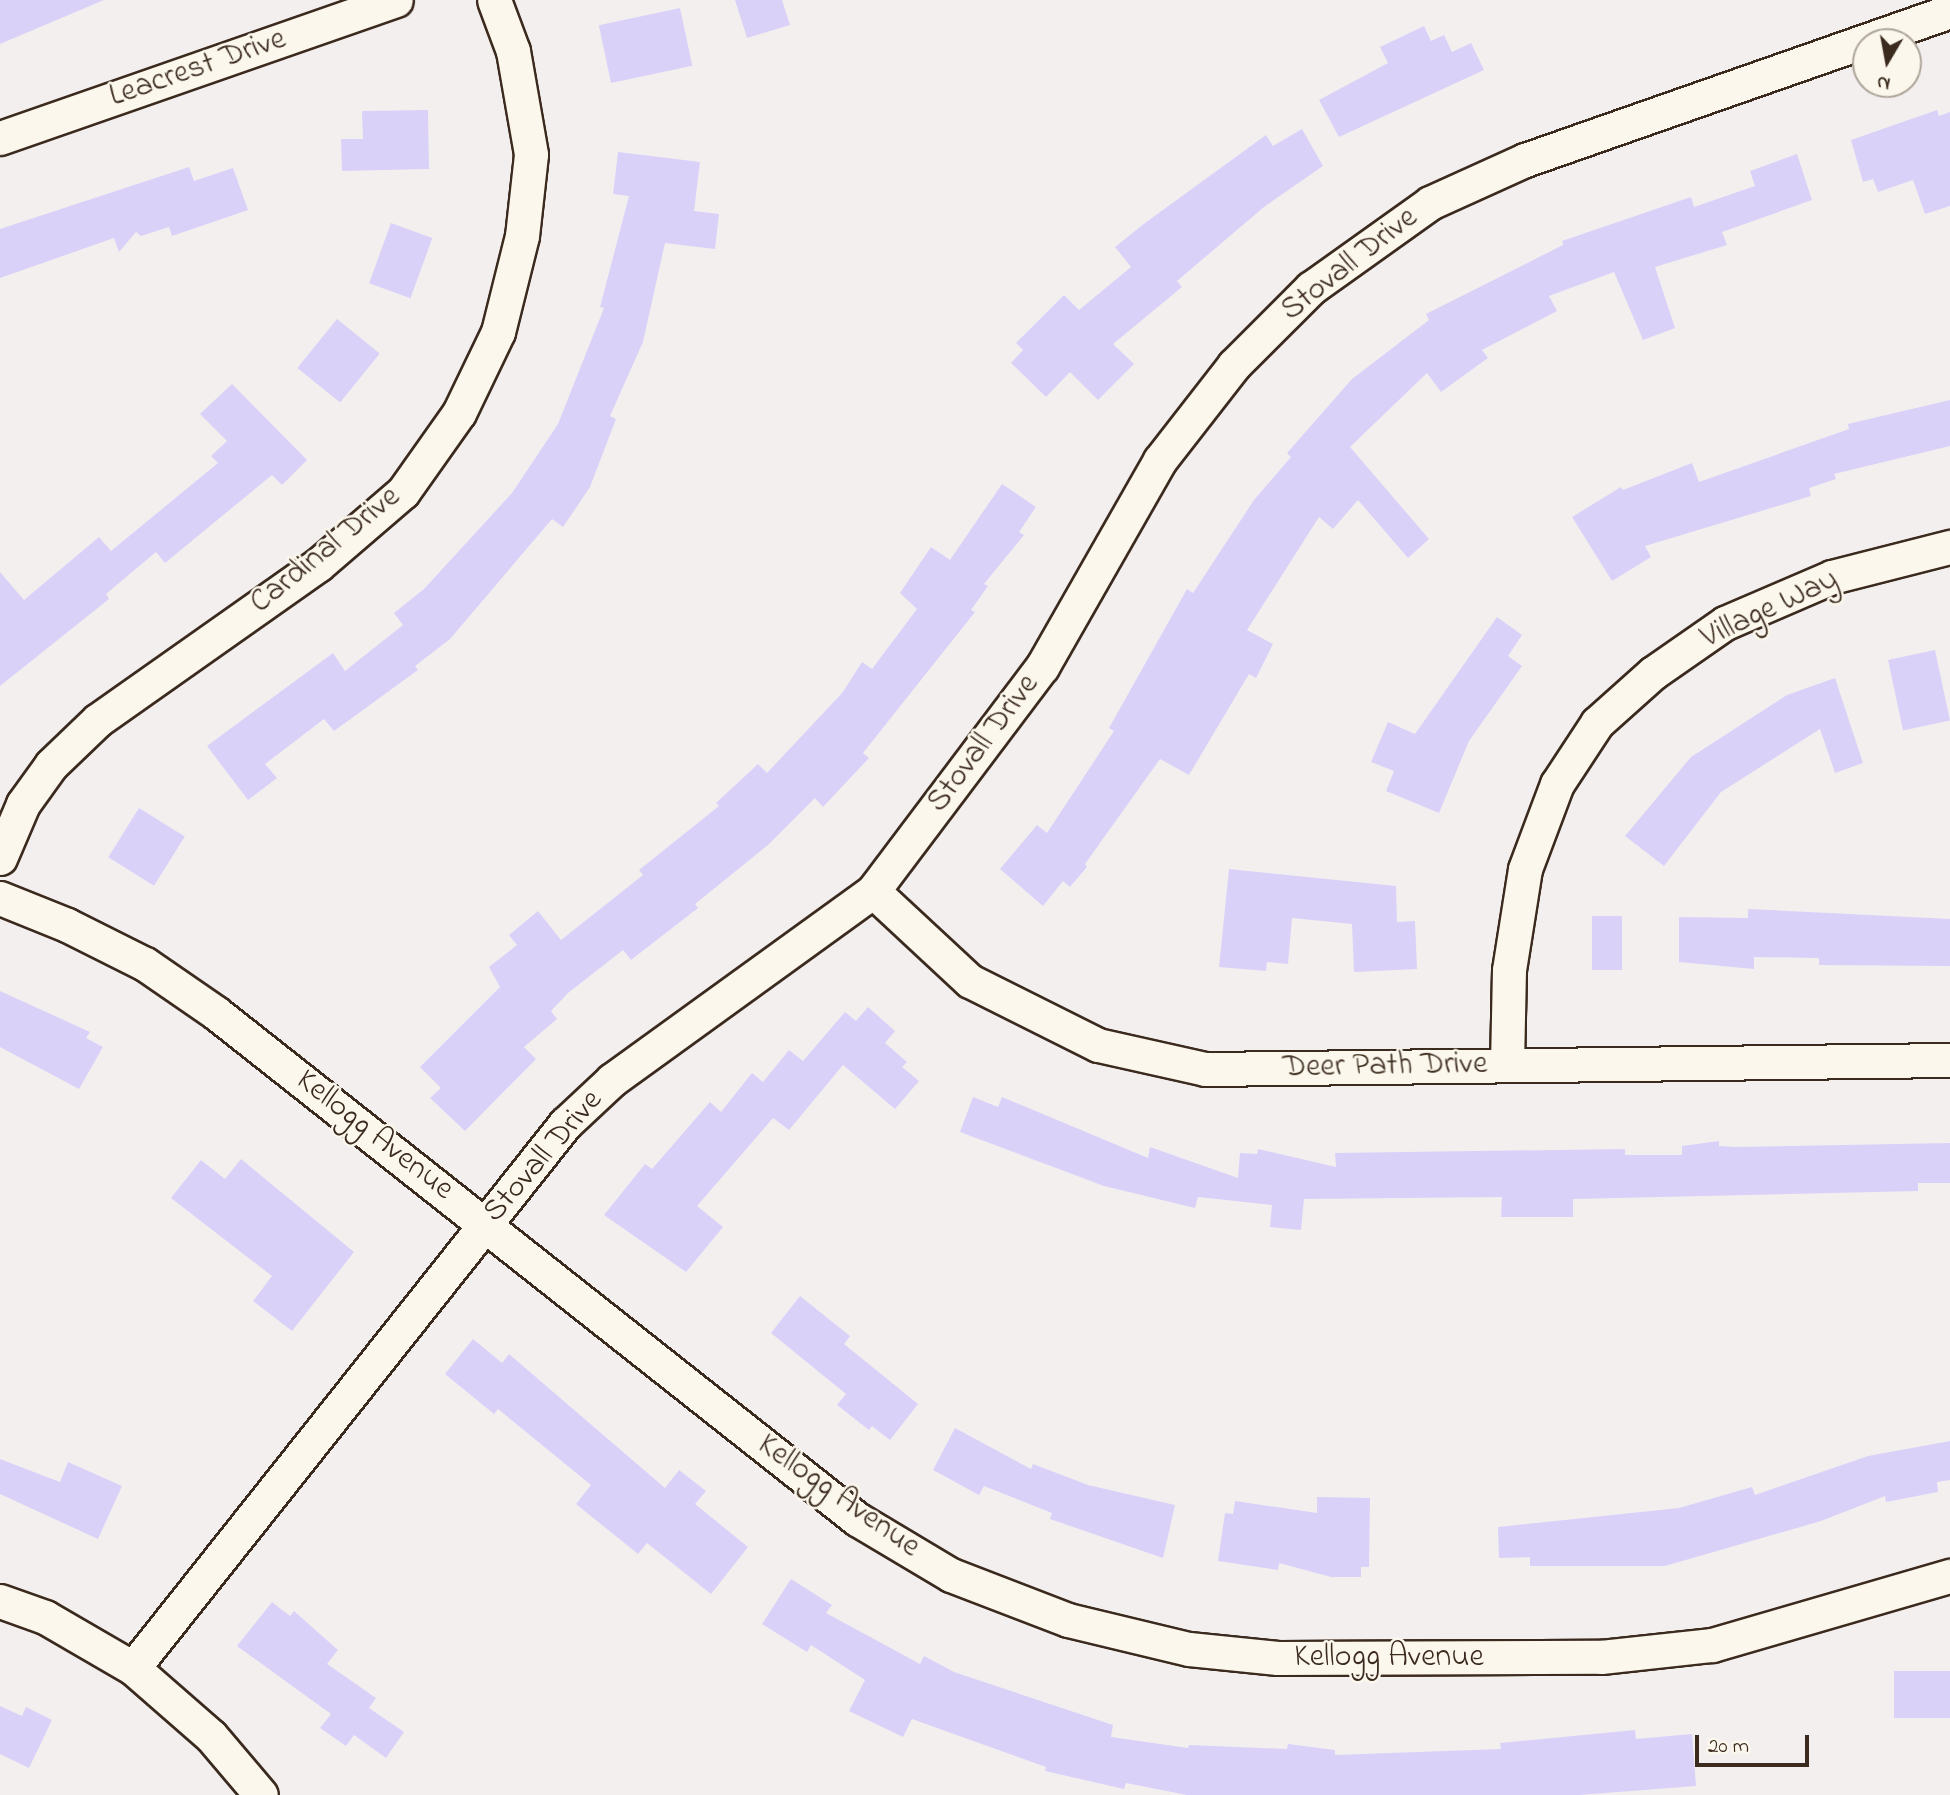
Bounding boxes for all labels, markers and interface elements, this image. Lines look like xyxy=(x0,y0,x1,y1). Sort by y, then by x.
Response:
street label: Leacrest Drive xyxy=(105,21,291,117)
north arrow xyxy=(1852,28,1922,98)
text: N xyxy=(1875,68,1892,97)
street label: Stovall Drive xyxy=(1274,200,1426,330)
street label: Cardinal Drive xyxy=(243,479,409,623)
street label: Village Way xyxy=(1695,562,1845,658)
street label: Stovall Drive xyxy=(920,667,1048,821)
street label: Deer Path Drive xyxy=(1282,1046,1488,1088)
street label: Kellogg Avenue xyxy=(287,1062,461,1210)
street label: Stovall Drive xyxy=(476,1083,612,1231)
street label: Kellogg Avenue xyxy=(749,1427,927,1567)
street label: Kellogg Avenue xyxy=(1294,1639,1484,1677)
scale bar xyxy=(1698,1722,1812,1766)
text: 20 m xyxy=(1708,1732,1749,1762)

